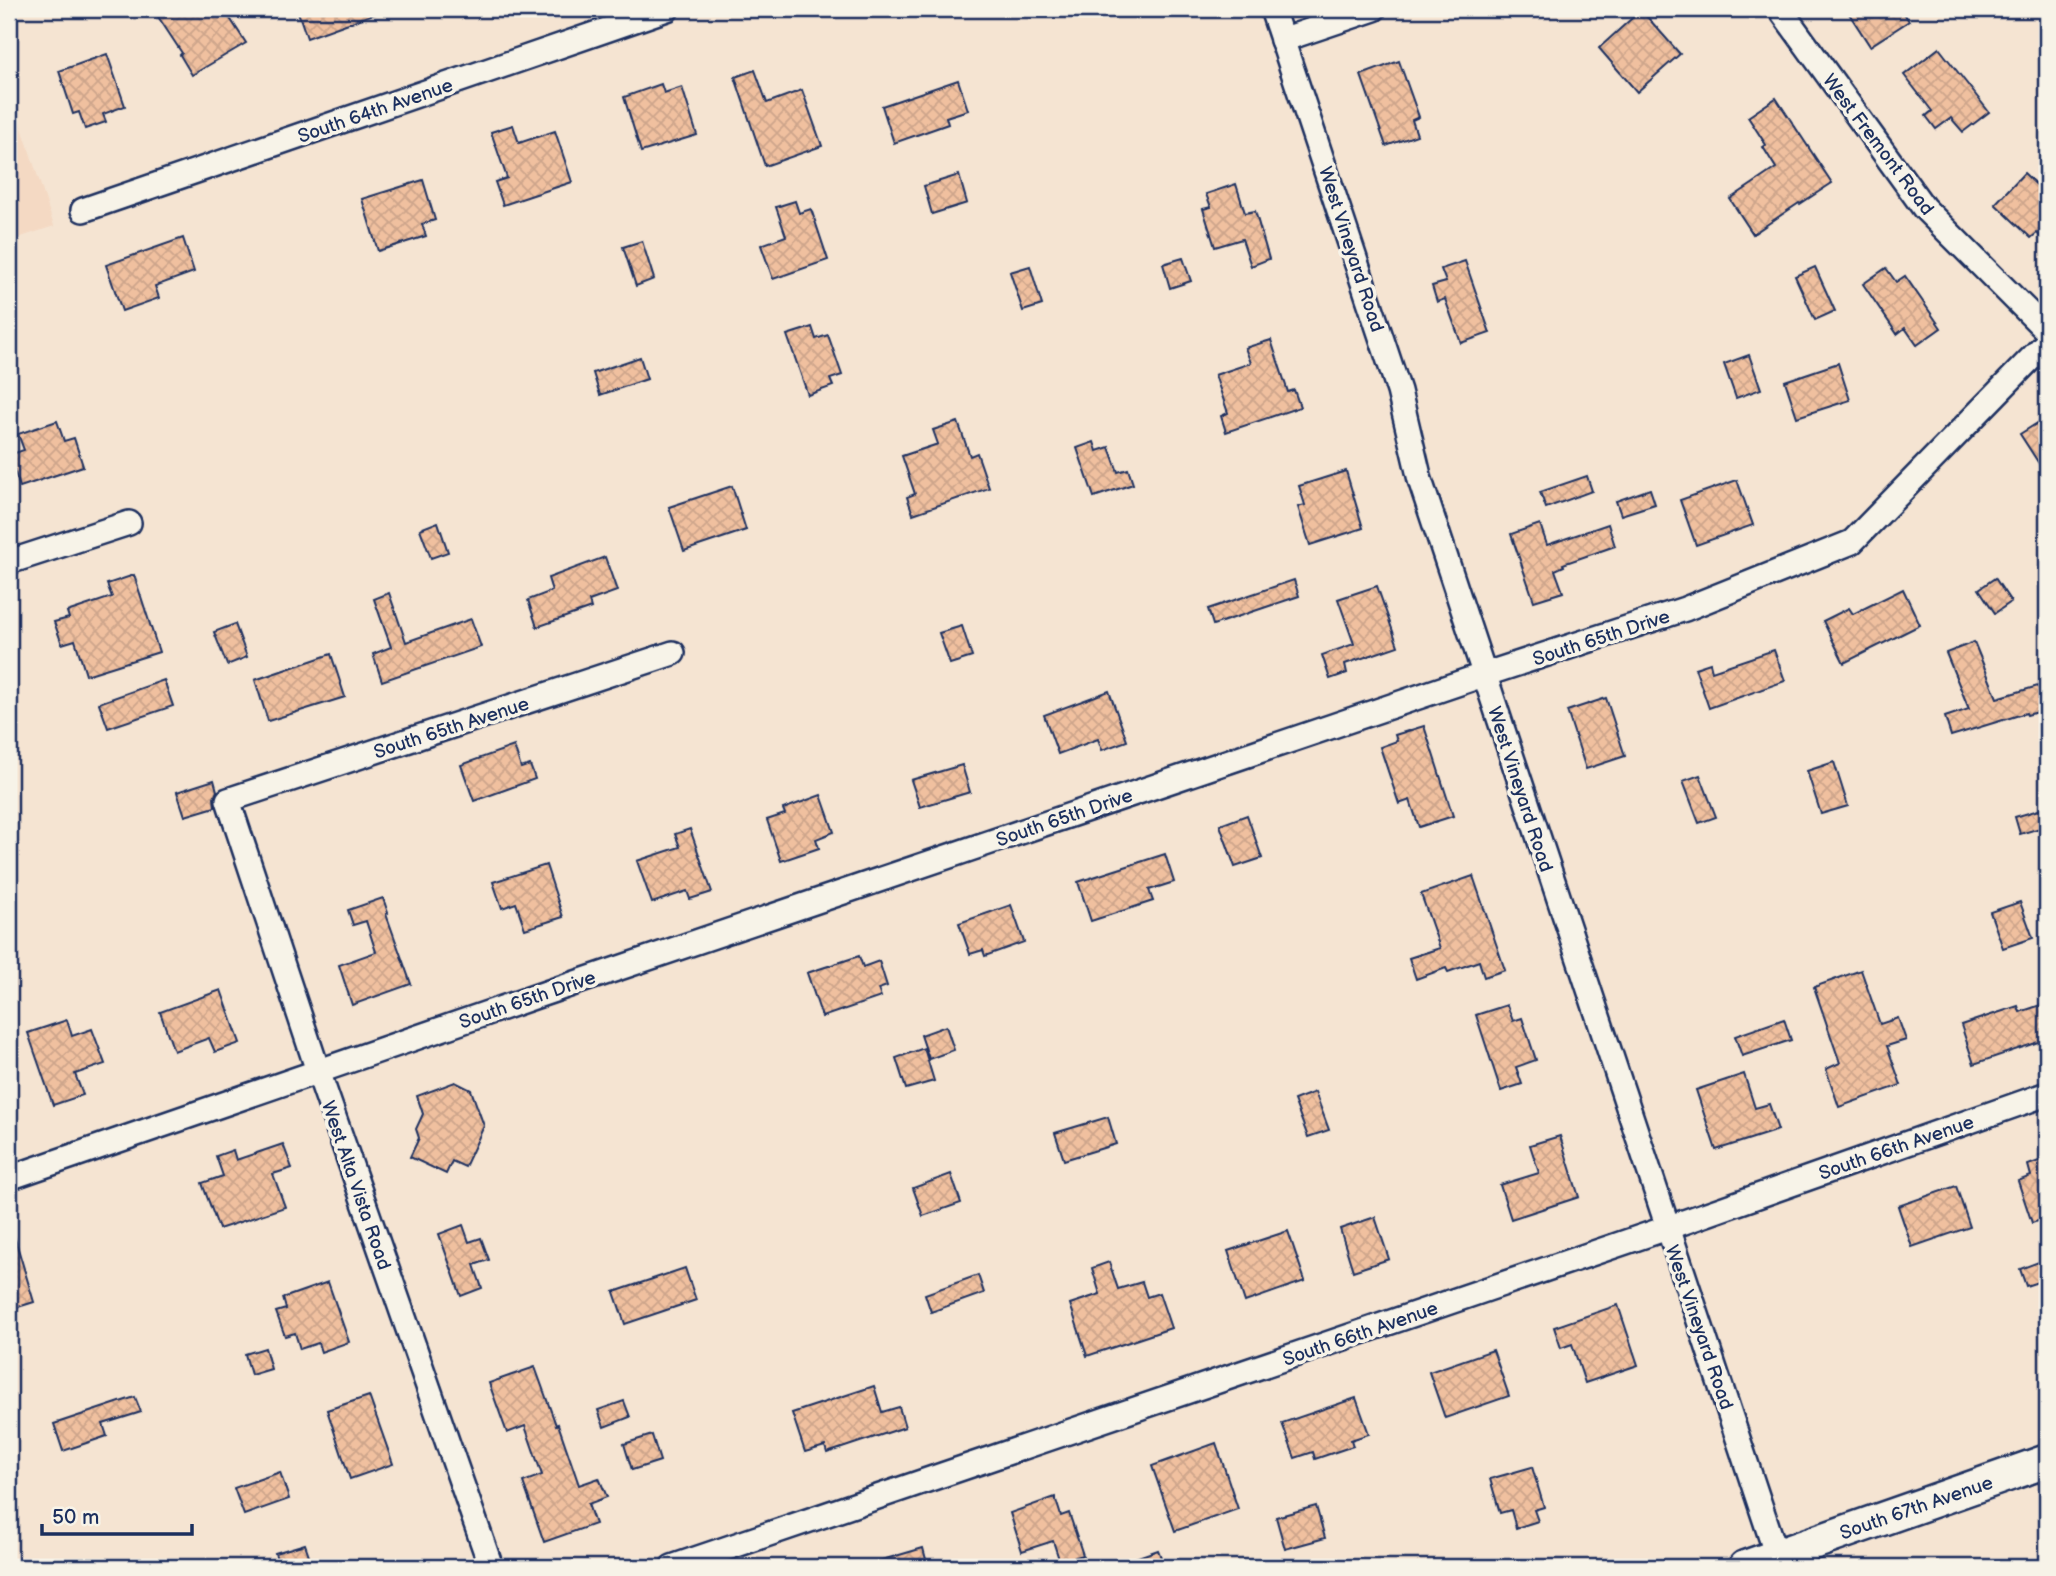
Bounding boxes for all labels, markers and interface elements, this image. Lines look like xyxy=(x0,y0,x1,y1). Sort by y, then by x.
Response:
street label: West Fremont Road xyxy=(1817,70,1938,220)
street label: South 64th Avenue xyxy=(295,74,456,149)
street label: West Vineyard Road xyxy=(1313,164,1388,335)
street label: South 65th Drive xyxy=(1530,605,1673,671)
street label: South 65th Avenue xyxy=(371,692,532,764)
street label: West Vineyard Road xyxy=(1482,704,1557,875)
street label: South 65th Drive xyxy=(993,784,1136,853)
street label: South 65th Drive xyxy=(456,966,599,1035)
street label: West Alta Vista Road xyxy=(316,1098,395,1273)
street label: South 66th Avenue xyxy=(1816,1111,1977,1186)
street label: West Vineyard Road xyxy=(1660,1242,1738,1413)
street label: South 66th Avenue xyxy=(1280,1297,1441,1372)
street label: South 67th Avenue xyxy=(1837,1471,1996,1545)
scale bar xyxy=(42,1492,192,1536)
text: 50 m xyxy=(52,1505,99,1530)

